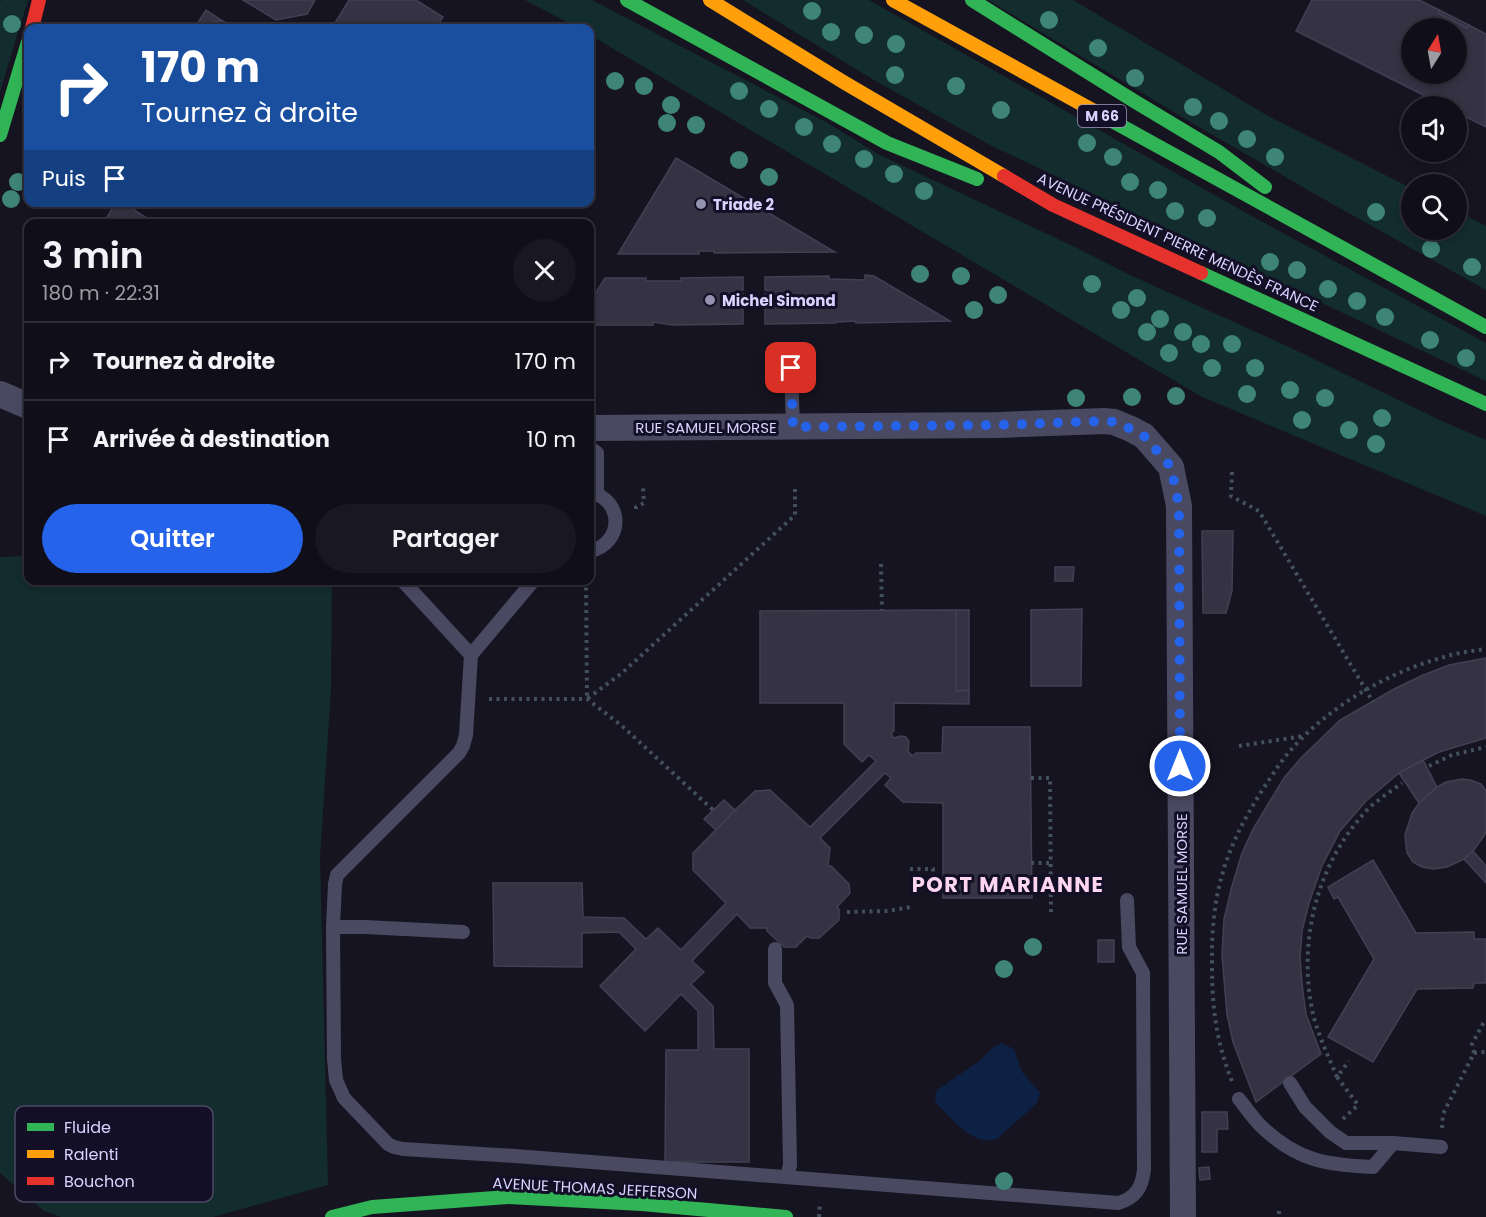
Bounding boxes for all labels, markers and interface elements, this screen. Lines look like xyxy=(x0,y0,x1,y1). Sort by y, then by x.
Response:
north arrow xyxy=(1401,18,1467,84)
map controls xyxy=(1401,18,1467,240)
text: 170 m xyxy=(141,38,260,97)
icon: right xyxy=(42,48,120,126)
text: Tournez à droite xyxy=(141,94,358,131)
button: sound xyxy=(1401,96,1467,162)
road number: M 66 xyxy=(1078,105,1126,127)
icon: arrive xyxy=(98,162,131,195)
text: Puis xyxy=(42,163,86,194)
street label: AVENUE PRÉSIDENT PIERRE MENDÈS FRANCE xyxy=(1034,167,1322,317)
button: search xyxy=(1401,174,1467,240)
place label: Triade 2 xyxy=(713,194,775,215)
marker: Triade 2 xyxy=(694,197,708,211)
text: 3 min xyxy=(42,230,144,281)
button: close xyxy=(513,239,576,302)
text: 180 m · 22:31 xyxy=(42,279,160,307)
place label: Michel Simond xyxy=(722,290,836,311)
marker: Michel Simond xyxy=(703,293,717,307)
pin xyxy=(765,342,816,393)
icon: right xyxy=(42,345,75,378)
text: Tournez à droite xyxy=(93,346,275,377)
text: 170 m xyxy=(515,346,576,377)
icon: arrive xyxy=(774,351,807,384)
street label: RUE SAMUEL MORSE xyxy=(635,417,777,438)
icon: arrive xyxy=(42,423,75,456)
text: Arrivée à destination xyxy=(93,424,330,455)
text: 10 m xyxy=(527,424,576,455)
button: Quitter xyxy=(42,504,303,573)
button: Partager xyxy=(315,504,576,573)
position arrow xyxy=(1148,734,1212,798)
street label: RUE SAMUEL MORSE xyxy=(1171,813,1192,955)
district label: PORT MARIANNE xyxy=(912,870,1104,899)
legend xyxy=(15,1106,213,1202)
text: Fluide xyxy=(64,1116,111,1139)
text: Ralenti xyxy=(64,1143,118,1166)
text: Bouchon xyxy=(64,1170,135,1193)
street label: AVENUE THOMAS JEFFERSON xyxy=(492,1172,698,1204)

